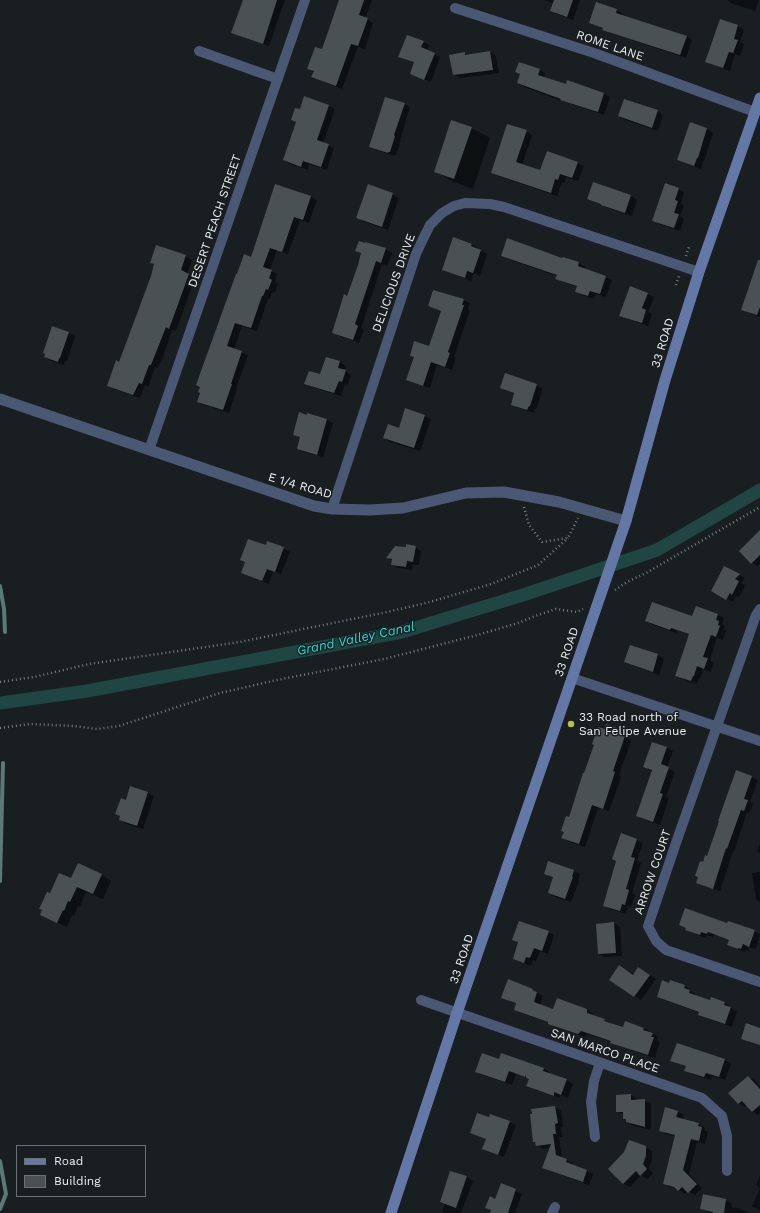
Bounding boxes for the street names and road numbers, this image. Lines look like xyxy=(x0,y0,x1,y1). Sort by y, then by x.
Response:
street label: ROME LANE xyxy=(574,28,646,64)
street label: DESERT PEACH STREET xyxy=(185,153,245,289)
street label: DELICIOUS DRIVE xyxy=(370,232,418,334)
street label: 33 ROAD xyxy=(649,316,677,370)
street label: E 1/4 ROAD xyxy=(266,470,334,502)
street label: 33 ROAD xyxy=(552,625,582,679)
street label: ARROW COURT xyxy=(632,828,674,916)
street label: 33 ROAD xyxy=(447,932,477,986)
street label: SAN MARCO PLACE xyxy=(549,1026,661,1076)

